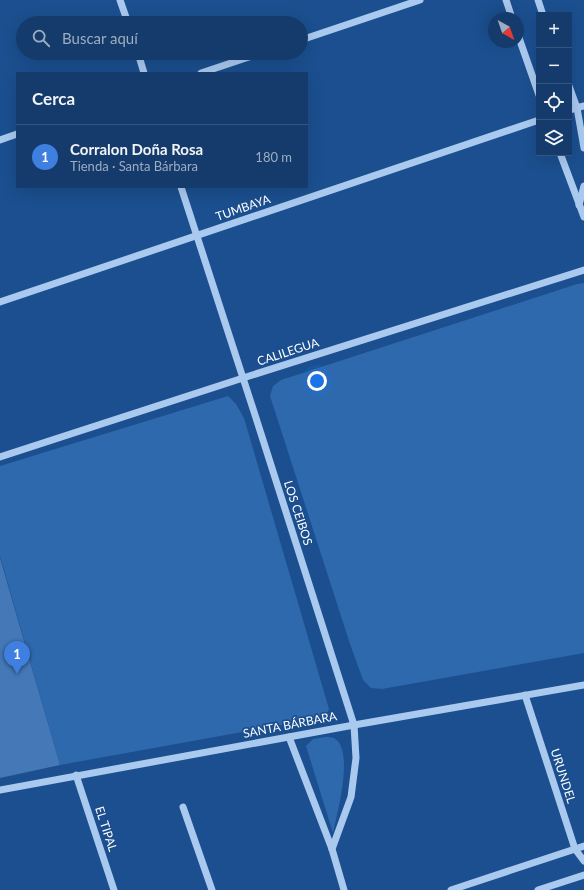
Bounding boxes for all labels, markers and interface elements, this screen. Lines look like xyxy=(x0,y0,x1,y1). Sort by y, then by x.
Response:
north arrow xyxy=(488,12,524,48)
map controls xyxy=(536,12,572,156)
button: + xyxy=(536,12,572,48)
search box xyxy=(16,16,308,60)
icon: search xyxy=(30,27,52,49)
text: Buscar aquí xyxy=(62,29,138,47)
button: − xyxy=(536,48,572,84)
button: locate xyxy=(536,84,572,120)
text: Cerca xyxy=(32,88,75,109)
button: layers xyxy=(536,120,572,156)
text: Corralon Doña Rosa xyxy=(70,140,203,158)
text: 1 xyxy=(41,149,49,165)
text: 180 m xyxy=(255,149,292,165)
text: Tienda · Santa Bárbara xyxy=(70,158,198,174)
street label: TUMBAYA xyxy=(214,191,273,224)
street label: CALILEGUA xyxy=(255,334,321,369)
your location xyxy=(307,371,327,391)
street label: LOS CEIBOS xyxy=(281,479,316,547)
pin: 1 xyxy=(4,641,30,674)
street label: SANTA BÁRBARA xyxy=(242,708,339,741)
street label: URUNDEL xyxy=(548,747,579,805)
street label: EL TIPAL xyxy=(92,804,121,853)

